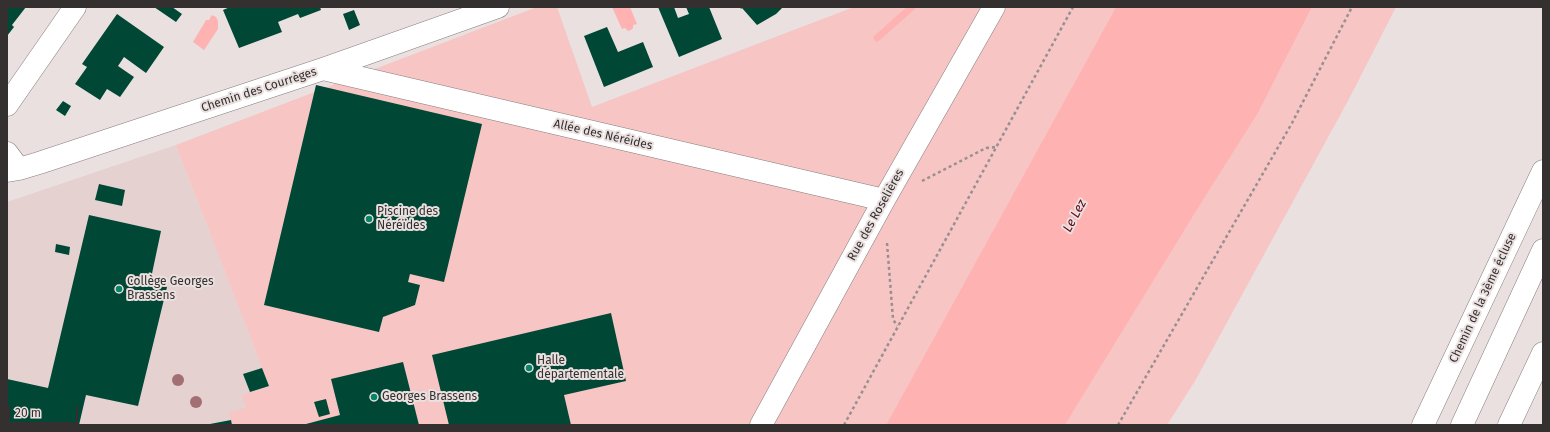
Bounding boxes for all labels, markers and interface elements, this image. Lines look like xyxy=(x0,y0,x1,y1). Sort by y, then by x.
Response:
street label: Chemin des Courrèges xyxy=(199,65,319,115)
street label: Allée des Néréides xyxy=(552,117,654,153)
street label: Rue des Roselières xyxy=(845,167,907,263)
water label: Le Lez xyxy=(1060,197,1090,235)
place label: Piscine des Néréïdes xyxy=(377,205,438,233)
marker: Piscine des Néréïdes xyxy=(364,214,374,224)
street label: Chemin de la 3ème écluse xyxy=(1447,231,1519,365)
place label: Collège Georges Brassens xyxy=(127,275,214,303)
marker: Collège Georges Brassens xyxy=(114,284,124,294)
place label: Halle départementale xyxy=(537,354,624,382)
marker: Halle départementale xyxy=(524,363,534,373)
place label: Georges Brassens xyxy=(382,390,477,404)
marker: Georges Brassens xyxy=(369,392,379,402)
scale bar xyxy=(10,398,80,424)
text: 20 m xyxy=(15,406,41,420)

